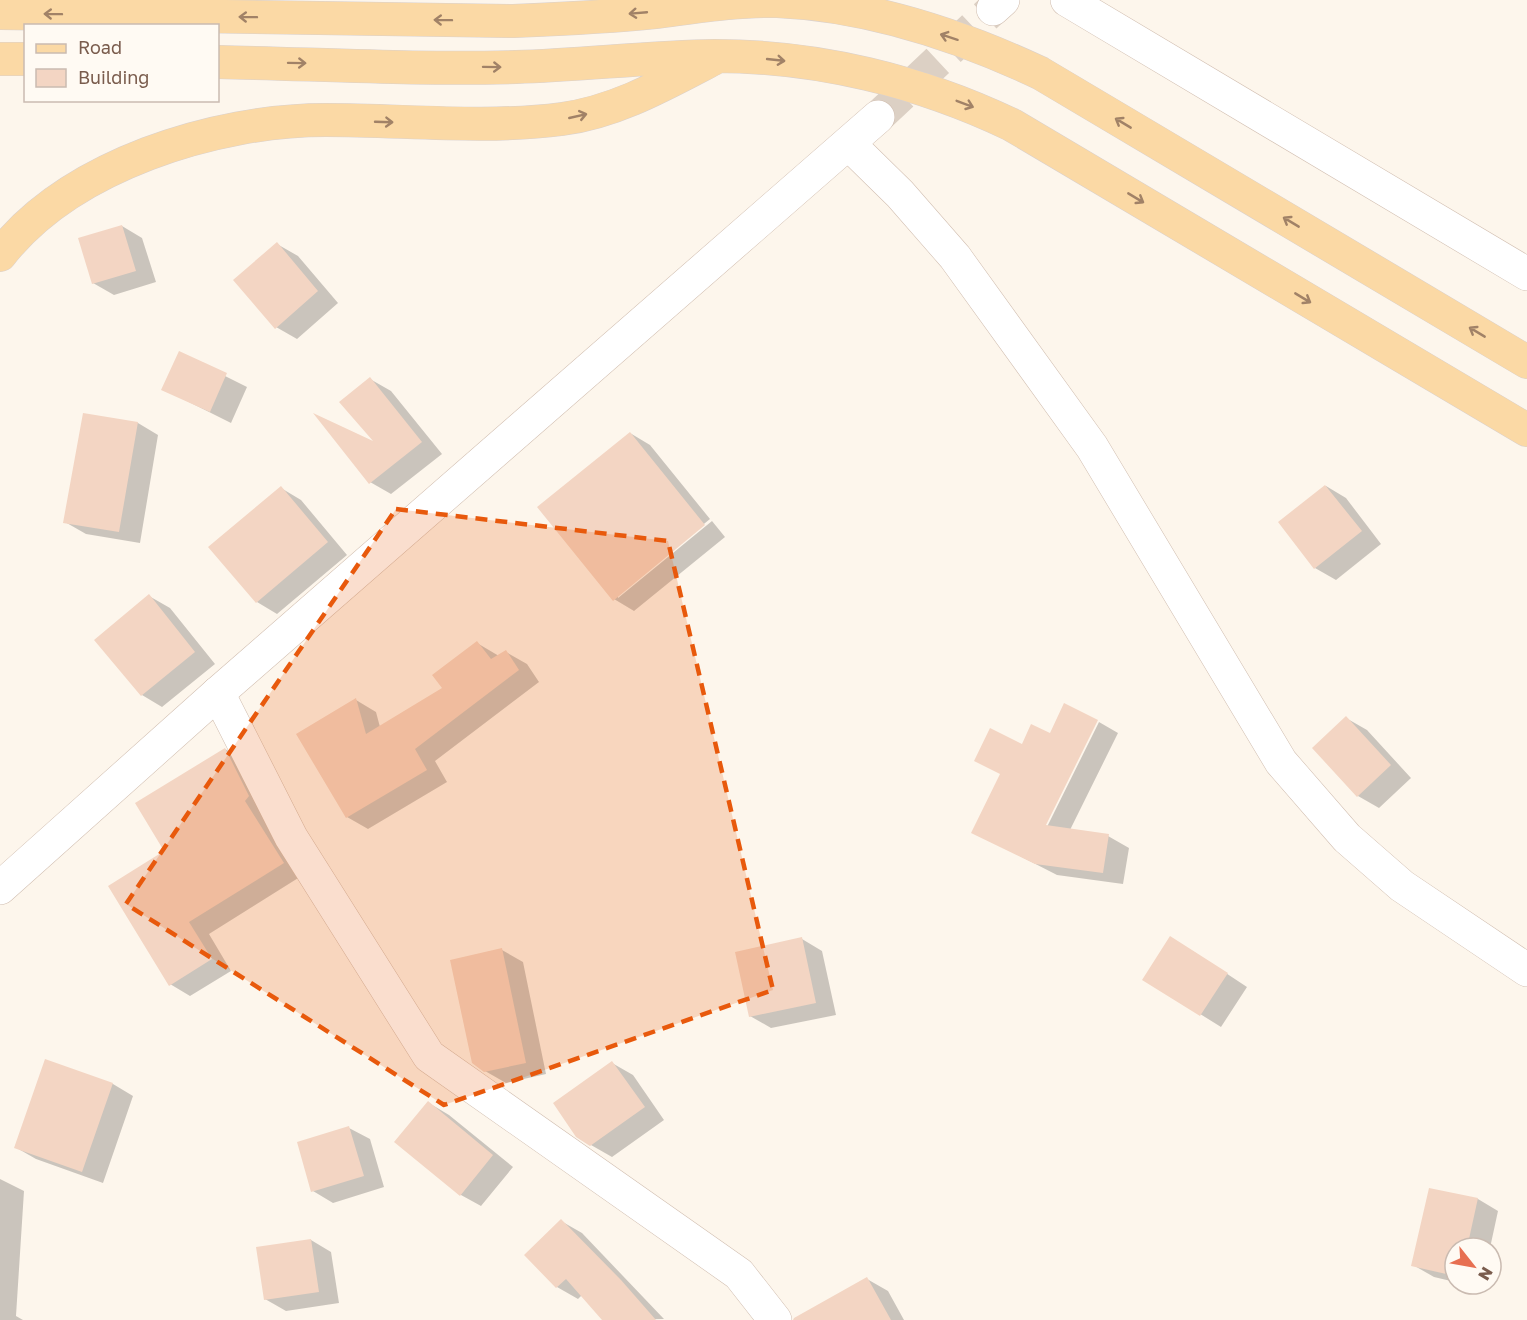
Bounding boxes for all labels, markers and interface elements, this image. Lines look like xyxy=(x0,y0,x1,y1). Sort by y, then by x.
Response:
one-way arrow xyxy=(44,8,64,19)
one-way arrow xyxy=(628,8,648,19)
one-way arrow xyxy=(239,11,259,23)
one-way arrow xyxy=(434,14,454,26)
legend xyxy=(24,24,219,102)
one-way arrow xyxy=(940,30,959,41)
text: Road xyxy=(78,36,122,58)
one-way arrow xyxy=(765,55,785,66)
one-way arrow xyxy=(286,58,306,69)
one-way arrow xyxy=(481,61,501,73)
text: Building xyxy=(78,66,149,88)
one-way arrow xyxy=(955,99,974,110)
one-way arrow xyxy=(568,109,587,121)
one-way arrow xyxy=(373,116,393,128)
one-way arrow xyxy=(1115,116,1132,128)
one-way arrow xyxy=(1127,193,1144,205)
one-way arrow xyxy=(1283,216,1300,228)
one-way arrow xyxy=(1294,292,1311,304)
one-way arrow xyxy=(1469,326,1486,338)
north arrow xyxy=(1443,1236,1503,1296)
text: N xyxy=(1474,1263,1498,1284)

